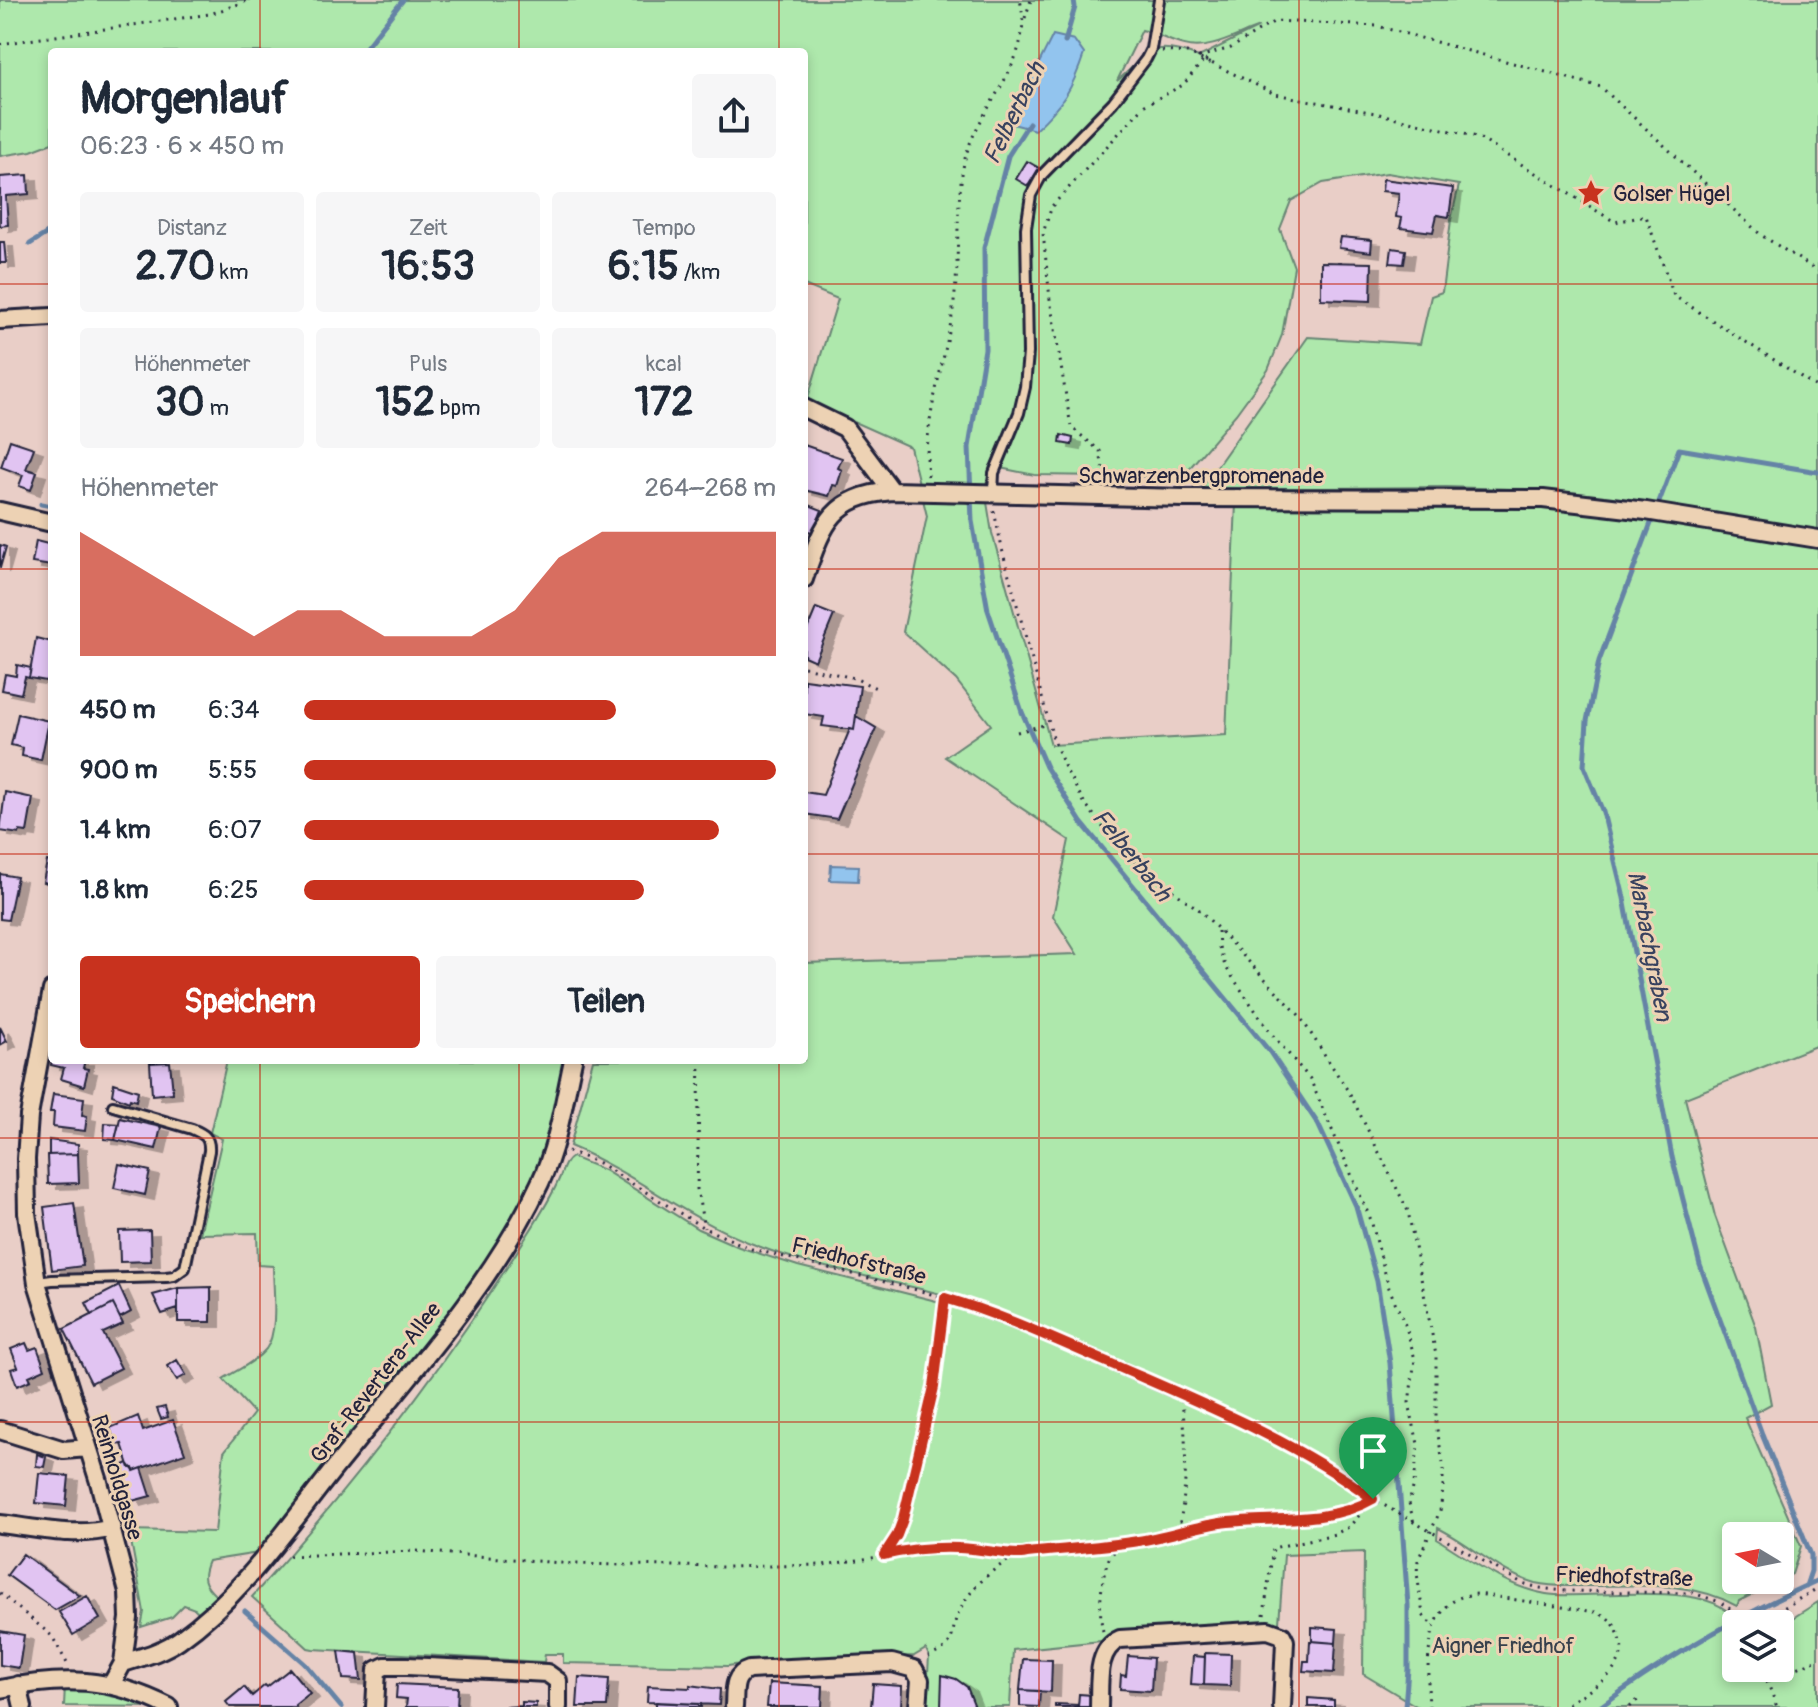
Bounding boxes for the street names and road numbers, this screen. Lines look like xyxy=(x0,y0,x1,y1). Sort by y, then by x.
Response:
street label: Schwarzenbergpromenade xyxy=(1078,462,1324,490)
street label: Friedhofstraße xyxy=(789,1231,929,1291)
street label: Graf-Revertera-Allee xyxy=(304,1296,447,1469)
street label: Reinholdgasse xyxy=(85,1411,149,1543)
street label: Friedhofstraße xyxy=(1555,1561,1693,1593)

